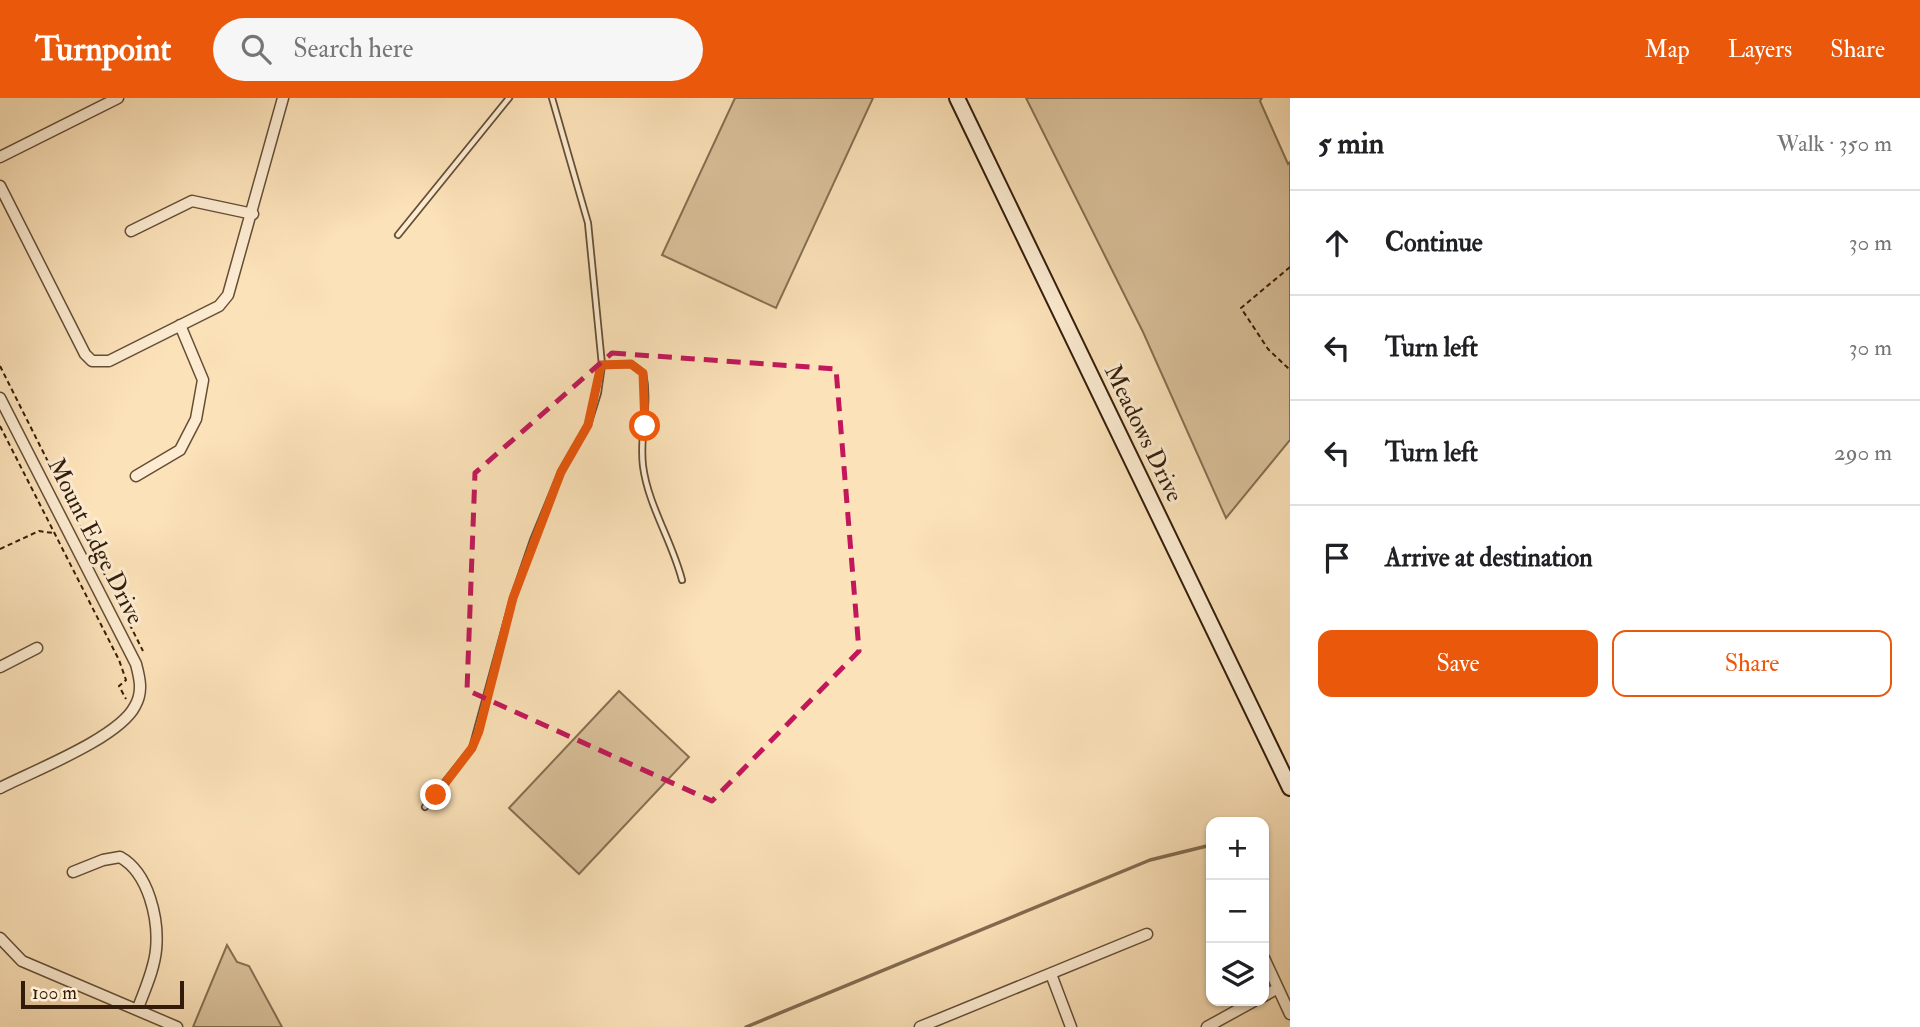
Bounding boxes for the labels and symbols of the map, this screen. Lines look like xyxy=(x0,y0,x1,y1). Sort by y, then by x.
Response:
street label: Meadows Drive xyxy=(1097,359,1190,507)
route start xyxy=(629,410,660,441)
street label: Mount Edge Drive xyxy=(40,453,151,630)
route end xyxy=(420,779,451,810)
scale bar xyxy=(21,978,184,1010)

